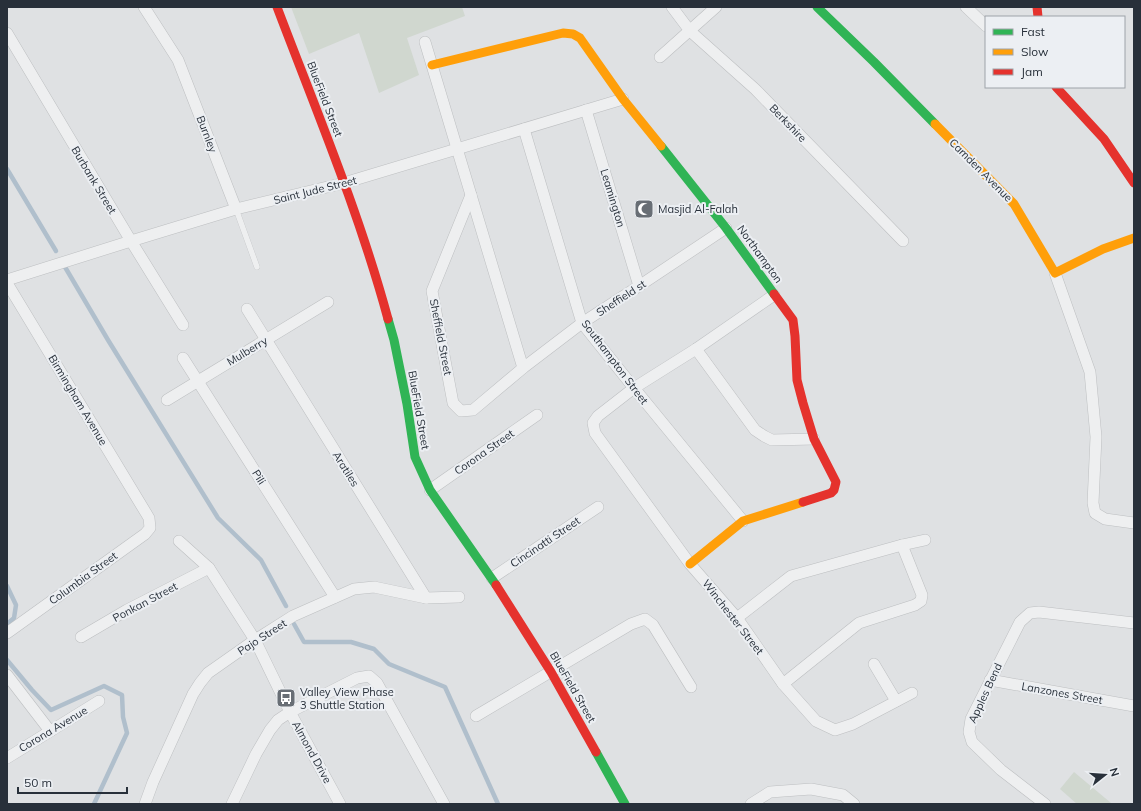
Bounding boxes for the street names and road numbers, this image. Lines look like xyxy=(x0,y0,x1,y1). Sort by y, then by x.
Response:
street label: BlueField Street xyxy=(304,59,346,139)
street label: Berkshire xyxy=(766,101,810,145)
street label: Burnley xyxy=(194,113,221,155)
street label: Camden Avenue xyxy=(946,135,1016,205)
street label: Burbank Street xyxy=(68,144,120,216)
street label: Leamington xyxy=(597,167,629,229)
street label: Saint Jude Street xyxy=(272,173,358,207)
street label: Northampton xyxy=(734,222,786,286)
street label: Sheffield st xyxy=(594,277,649,319)
street label: Sheffield Street xyxy=(427,298,455,377)
street label: Southampton Street xyxy=(579,317,651,407)
street label: Mulberry xyxy=(224,333,270,369)
street label: Birmingham Avenue xyxy=(45,352,111,448)
street label: BlueField Street xyxy=(405,370,433,451)
street label: Corona Street xyxy=(451,426,517,478)
street label: Aratiles xyxy=(330,449,362,489)
street label: Pili xyxy=(249,467,269,487)
street label: Cincinatti Street xyxy=(507,513,583,570)
street label: Columbia Street xyxy=(46,548,120,608)
street label: Winchester Street xyxy=(699,577,767,658)
street label: Ponkan Street xyxy=(110,579,180,625)
street label: Pajo Street xyxy=(235,616,289,658)
street label: BlueField Street xyxy=(547,649,599,725)
street label: Apples Bend xyxy=(965,661,1005,725)
street label: Lanzones Street xyxy=(1020,679,1104,707)
street label: Corona Avenue xyxy=(16,703,90,755)
street label: Almond Drive xyxy=(289,718,335,786)

